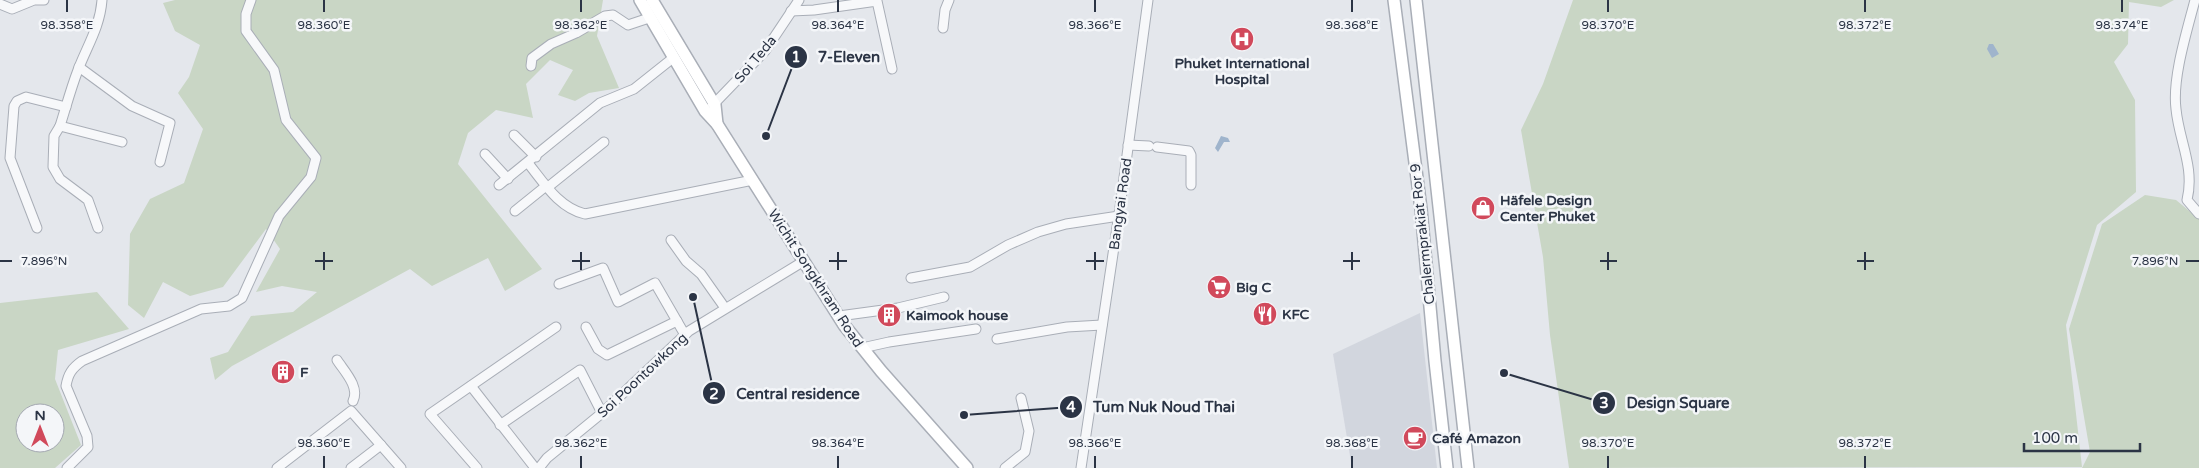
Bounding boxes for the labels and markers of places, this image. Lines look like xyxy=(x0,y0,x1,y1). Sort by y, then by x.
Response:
hospital icon: Phuket International Hospital xyxy=(1229,26,1255,52)
callout: 7-Eleven xyxy=(783,42,891,72)
place label: Phuket International Hospital xyxy=(1175,55,1309,88)
place label: Häfele Design Center Phuket xyxy=(1500,192,1596,225)
shop icon: Häfele Design Center Phuket xyxy=(1470,195,1496,221)
supermarket icon: Big C xyxy=(1206,274,1232,300)
place label: Big C xyxy=(1236,279,1272,296)
restaurant icon: KFC xyxy=(1252,301,1278,327)
building icon: Kaimook house xyxy=(876,302,902,328)
place label: KFC xyxy=(1282,306,1310,323)
place label: Kaimook house xyxy=(906,307,1008,324)
building icon: F xyxy=(270,359,296,385)
place label: F xyxy=(300,364,309,381)
callout: Central residence xyxy=(701,378,870,408)
callout: Design Square xyxy=(1591,388,1740,418)
callout: Tum Nuk Noud Thai xyxy=(1058,392,1245,422)
cafe icon: Café Amazon xyxy=(1402,425,1428,451)
place label: Café Amazon xyxy=(1432,430,1521,447)

